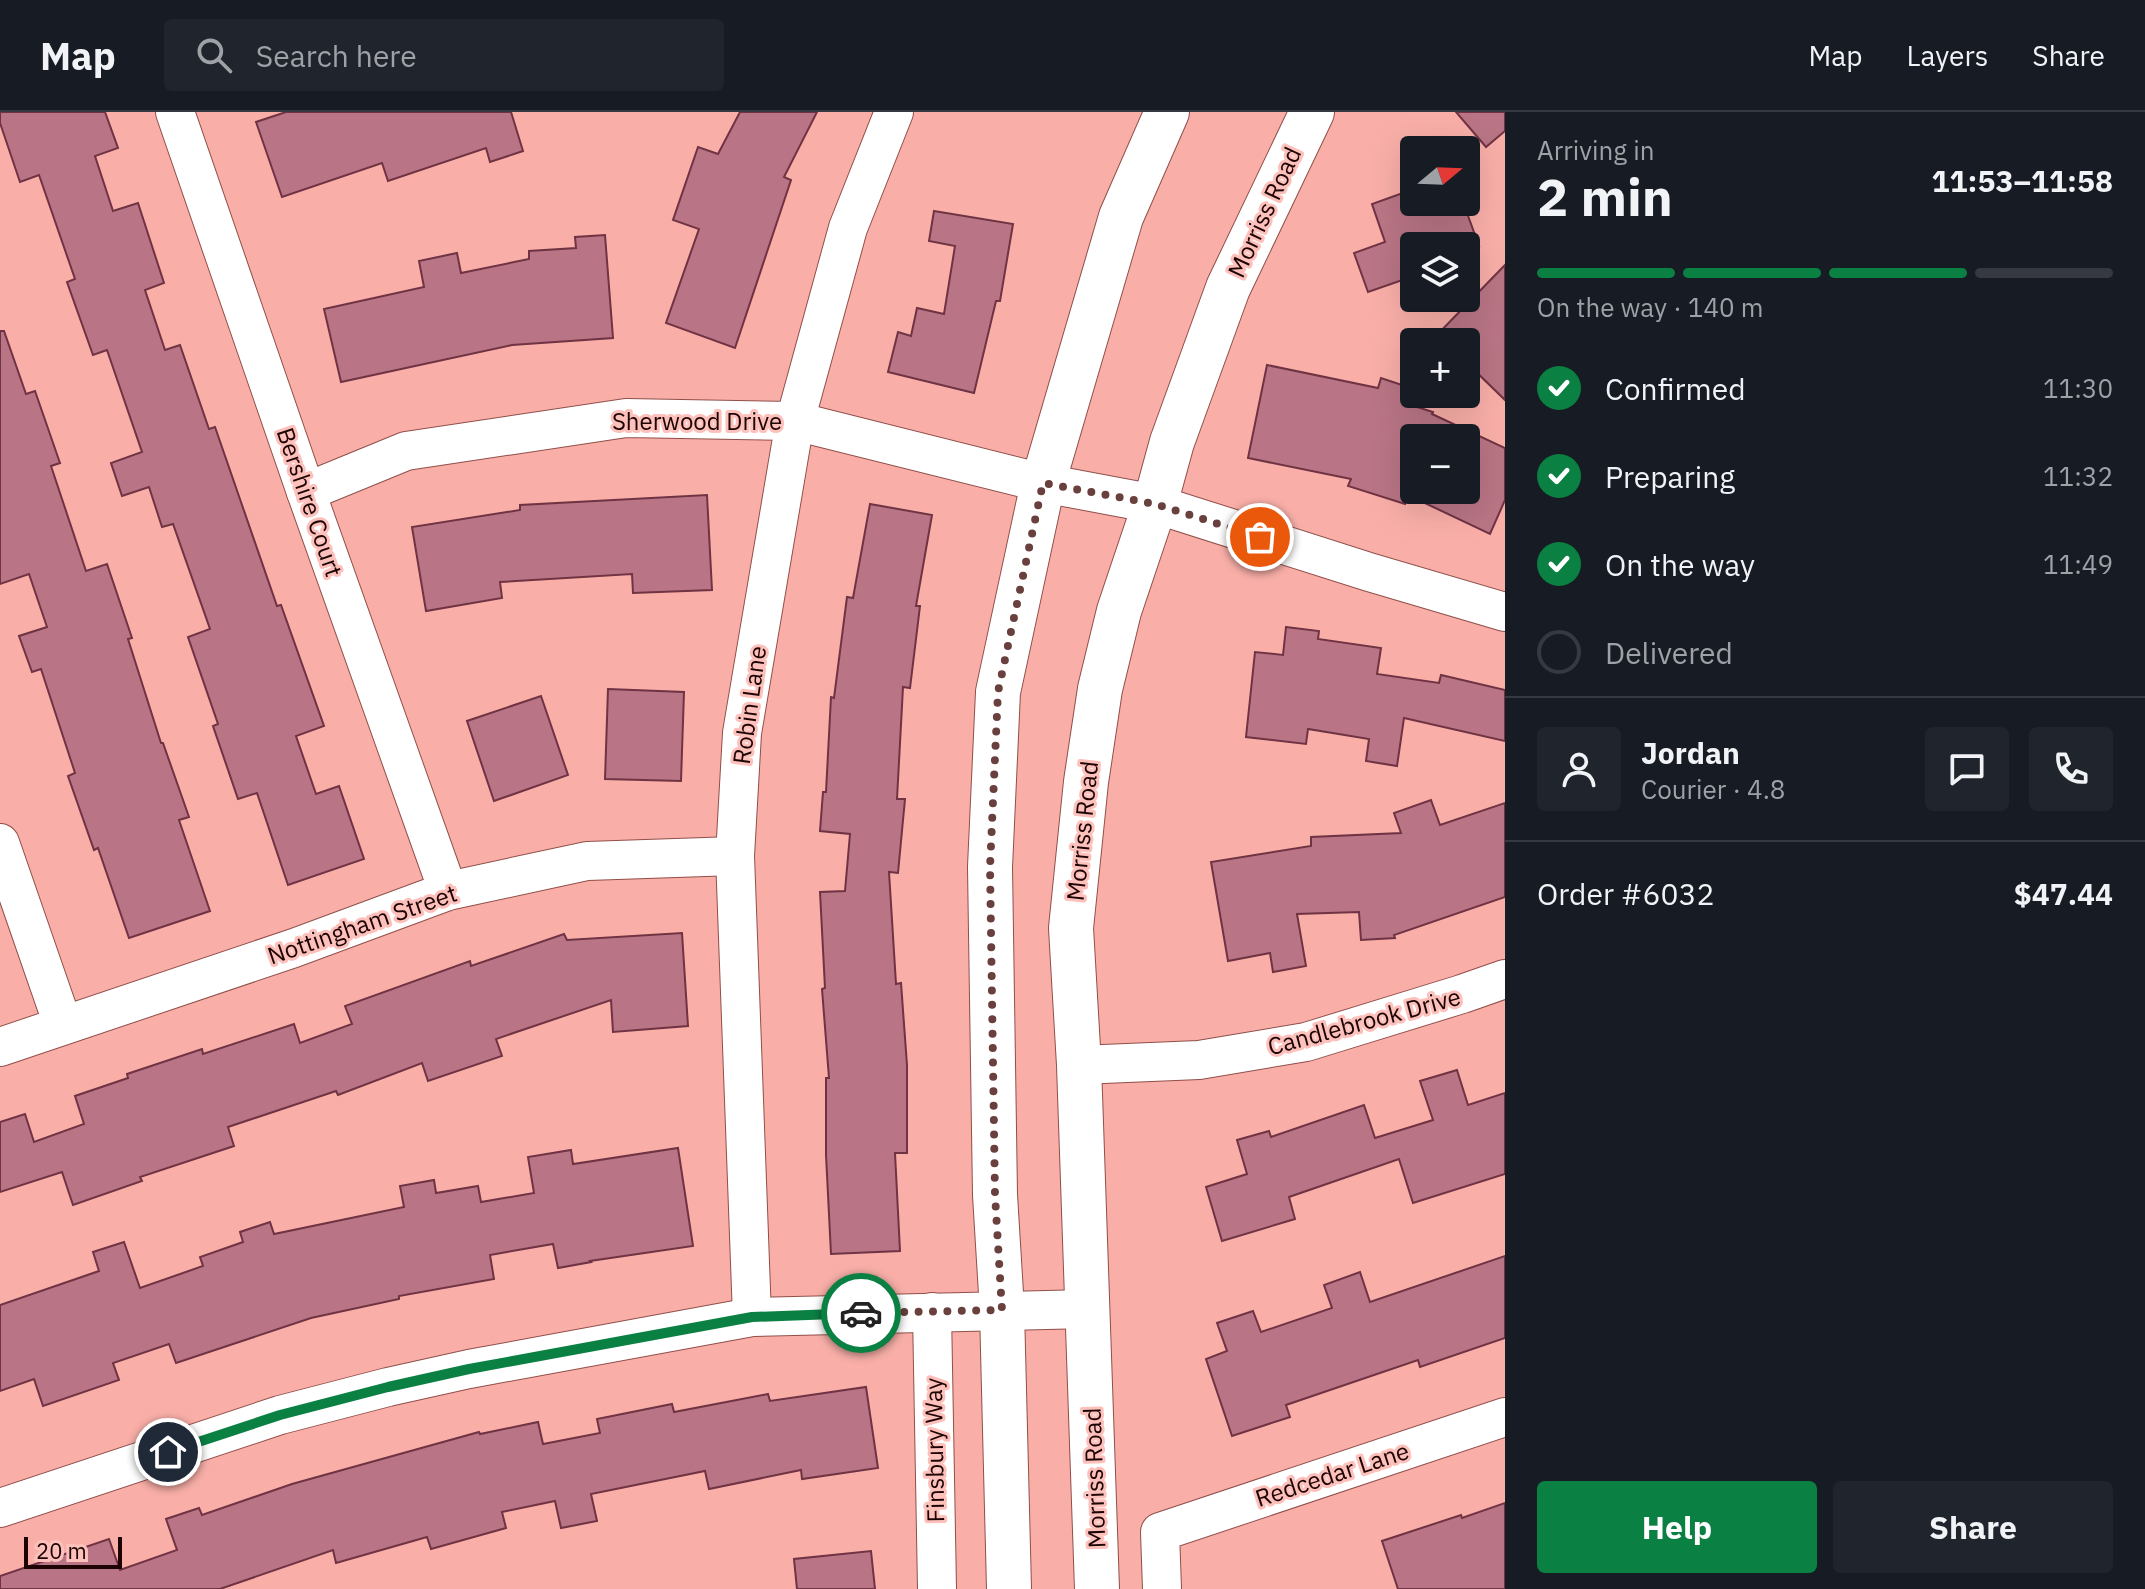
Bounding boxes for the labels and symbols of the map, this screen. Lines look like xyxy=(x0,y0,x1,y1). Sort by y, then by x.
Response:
north arrow xyxy=(1400,136,1480,216)
street label: Morriss Road xyxy=(1220,142,1308,282)
street label: Sherwood Drive xyxy=(612,405,782,437)
street label: Bershire Court xyxy=(270,423,350,581)
pin xyxy=(1226,503,1294,571)
street label: Robin Lane xyxy=(725,644,773,766)
street label: Morriss Road xyxy=(1059,759,1105,903)
street label: Nottingham Street xyxy=(263,877,461,971)
street label: Candlebrook Drive xyxy=(1264,980,1464,1062)
courier xyxy=(821,1273,901,1353)
street label: Finsbury Way xyxy=(917,1377,951,1523)
street label: Morriss Road xyxy=(1076,1407,1112,1549)
pin xyxy=(134,1418,202,1486)
street label: Redcedar Lane xyxy=(1251,1434,1413,1514)
scale bar xyxy=(24,1533,122,1569)

